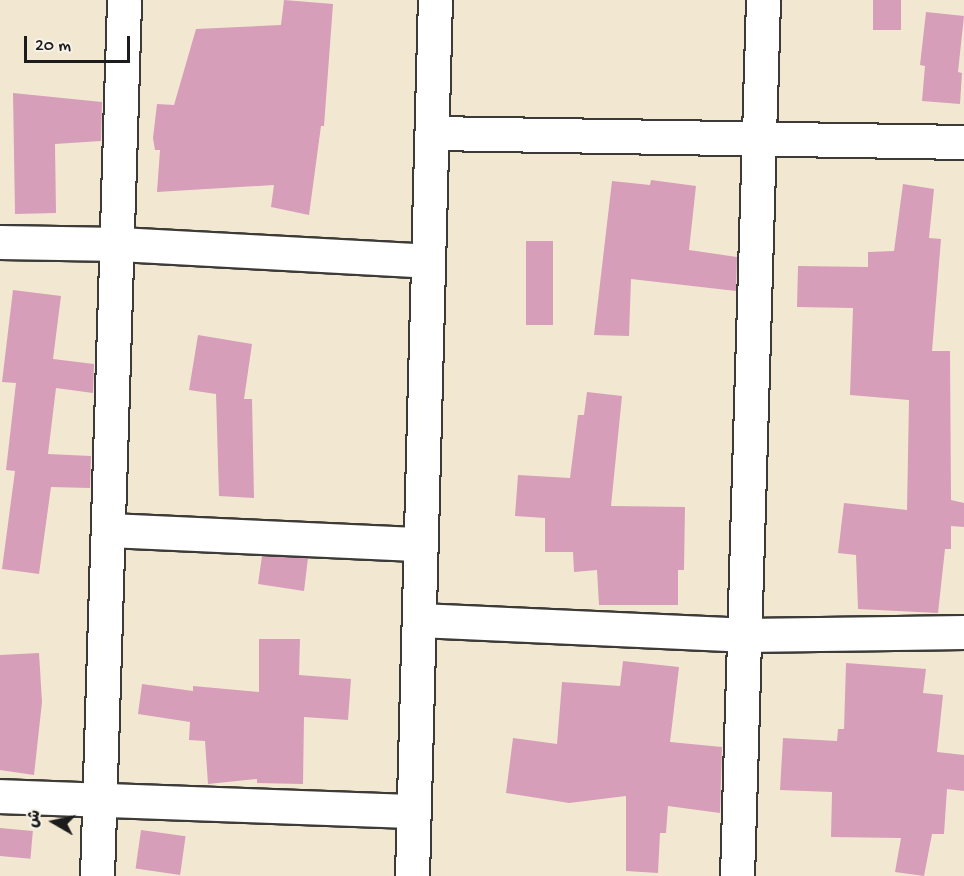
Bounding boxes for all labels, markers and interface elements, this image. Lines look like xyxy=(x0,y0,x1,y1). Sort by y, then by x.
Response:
scale bar xyxy=(27,24,134,62)
text: 20 m xyxy=(35,36,71,57)
north arrow xyxy=(24,792,84,852)
text: ش xyxy=(25,809,46,829)

